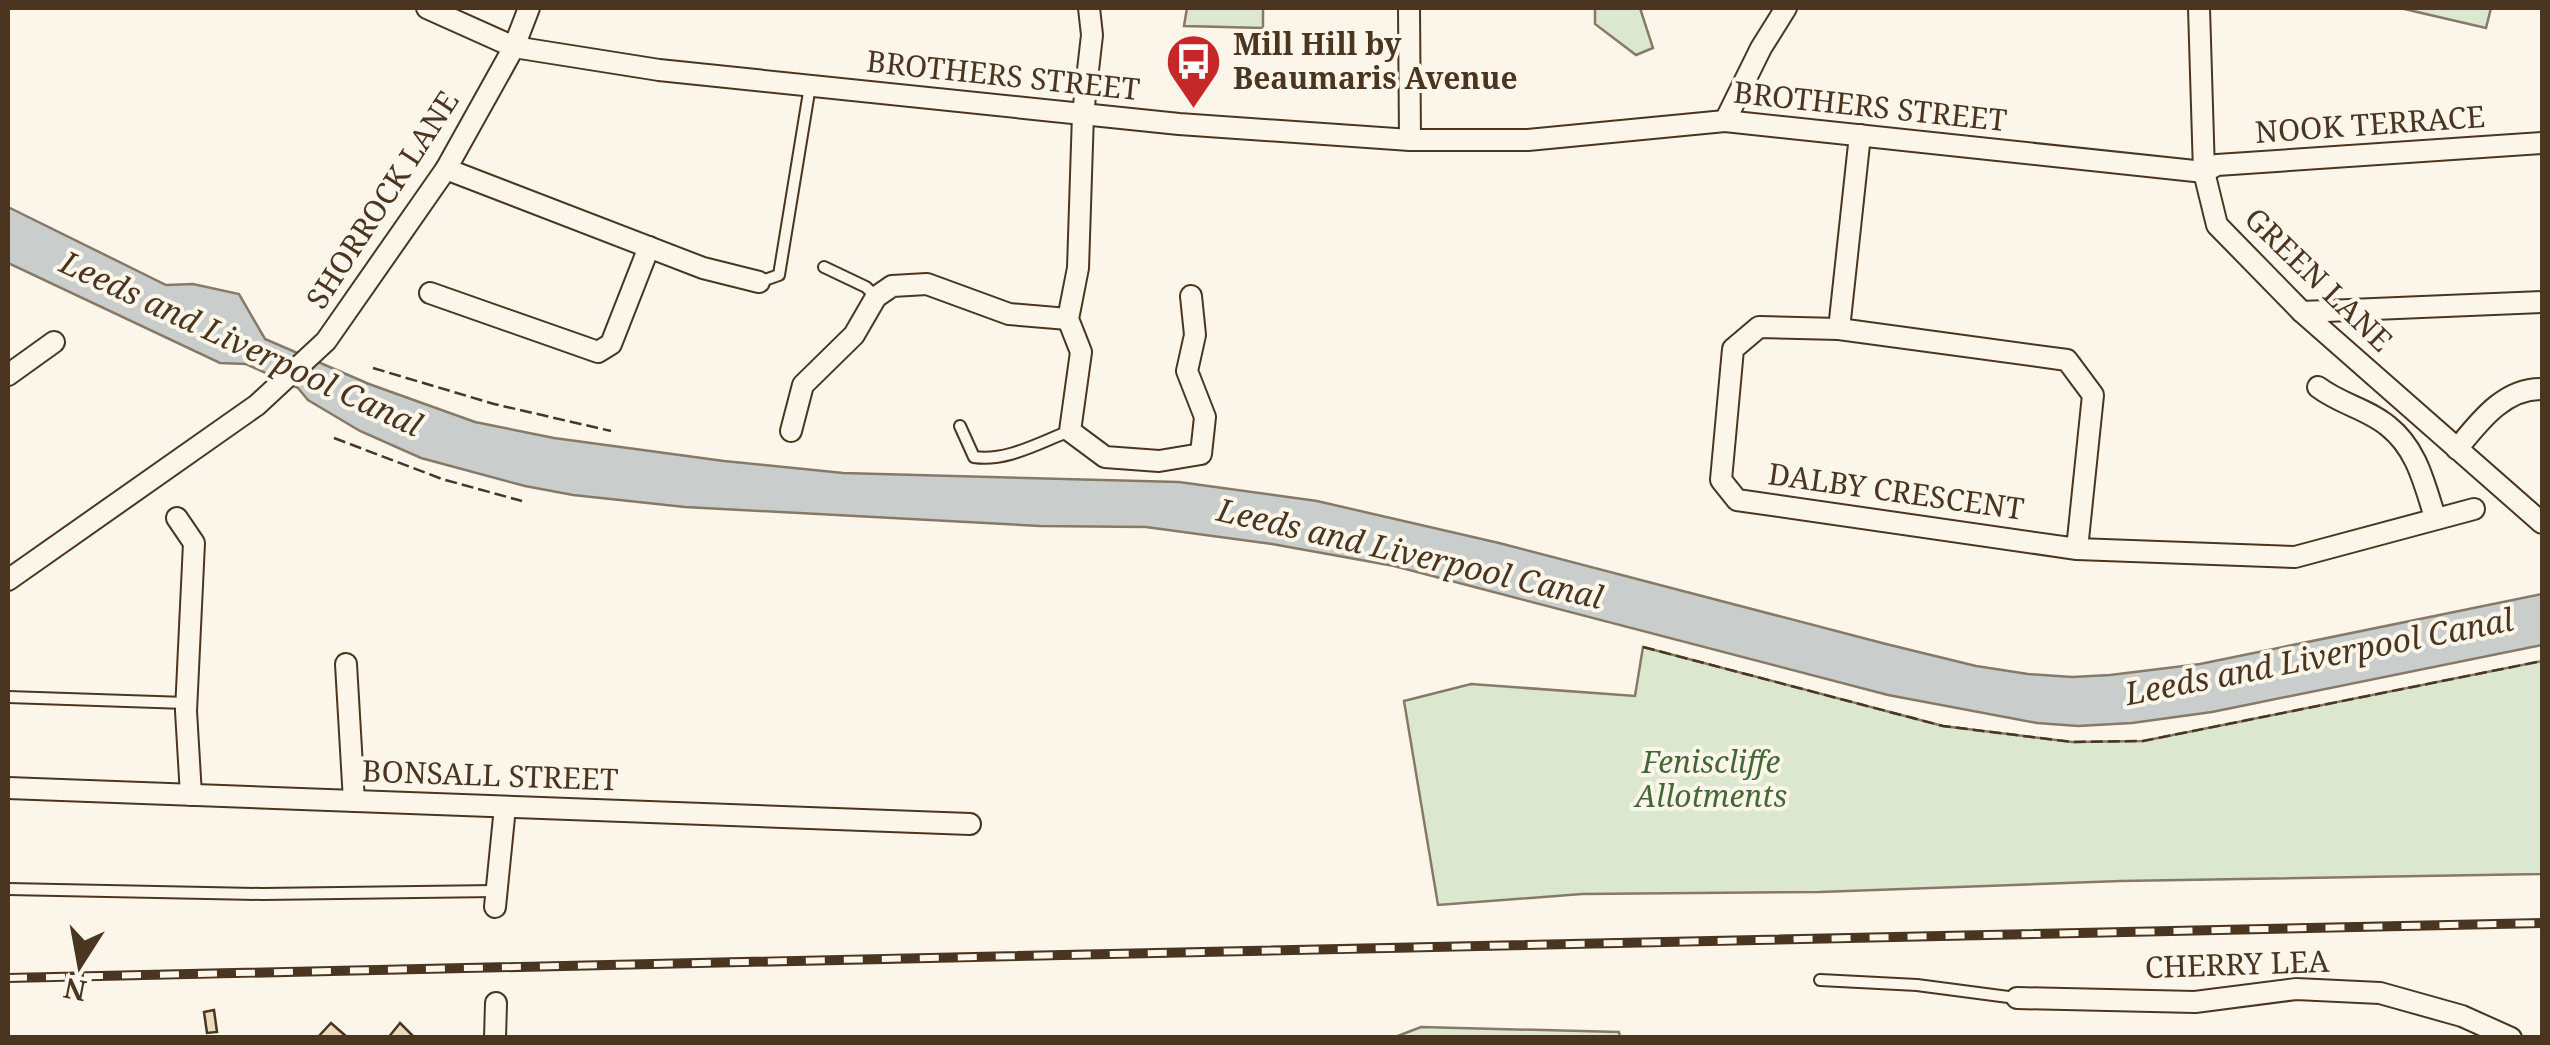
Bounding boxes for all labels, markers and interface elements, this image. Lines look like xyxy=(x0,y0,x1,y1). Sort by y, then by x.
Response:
place label: Mill Hill by Beaumaris Avenue xyxy=(1233,23,1518,98)
bus stop icon: Mill Hill by Beaumaris Avenue xyxy=(1164,32,1224,111)
street label: BROTHERS STREET xyxy=(864,40,1142,109)
street label: BROTHERS STREET xyxy=(1731,71,2009,140)
street label: SHORROCK LANE xyxy=(296,82,468,316)
street label: NOOK TERRACE xyxy=(2254,95,2486,152)
street label: GREEN LANE xyxy=(2236,198,2402,360)
water label: Leeds and Liverpool Canal xyxy=(53,239,430,446)
street label: DALBY CRESCENT xyxy=(1766,452,2027,529)
water label: Leeds and Liverpool Canal xyxy=(1212,487,1608,618)
water label: Leeds and Liverpool Canal xyxy=(2120,597,2517,714)
park label: Feniscliffe Allotments xyxy=(1633,741,1787,816)
street label: BONSALL STREET xyxy=(361,750,619,799)
north arrow xyxy=(30,915,130,1015)
street label: CHERRY LEA xyxy=(2144,940,2331,987)
text: N xyxy=(61,970,90,1011)

